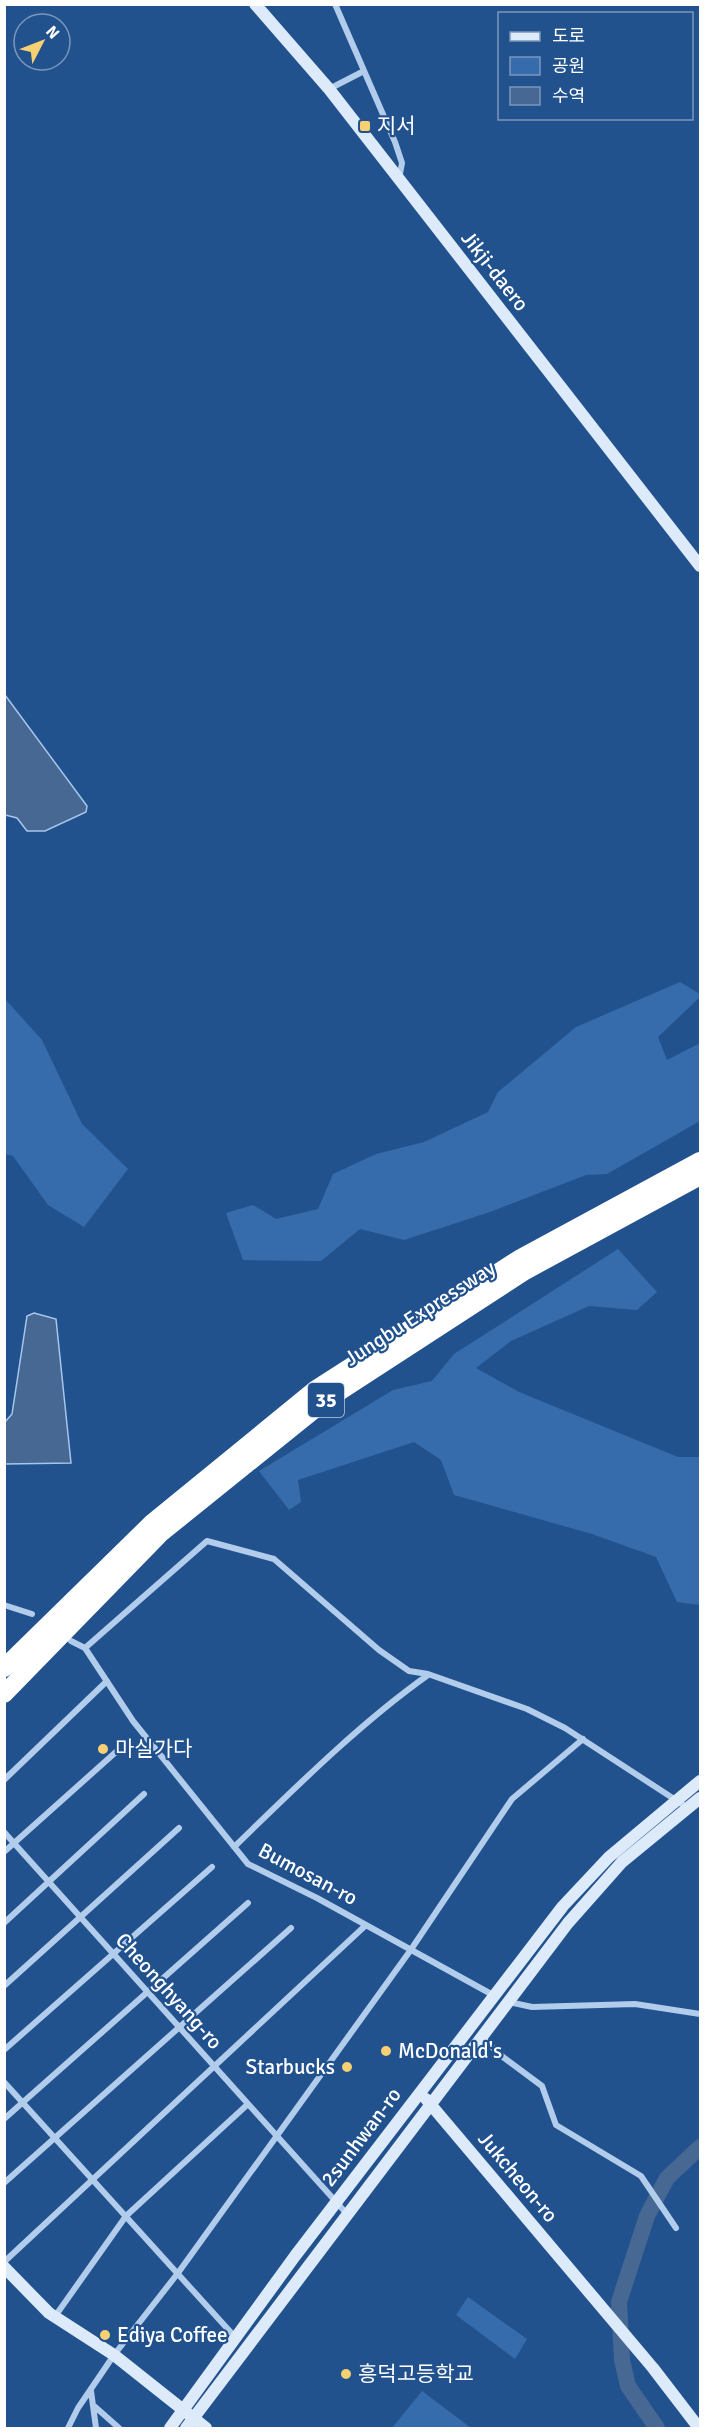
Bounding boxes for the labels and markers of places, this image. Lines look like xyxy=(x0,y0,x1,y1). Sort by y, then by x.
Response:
place label: 지서 xyxy=(377,113,416,139)
marker: 지서 xyxy=(358,119,372,133)
place label: 마실가다 xyxy=(115,1736,192,1762)
marker: 마실가다 xyxy=(96,1742,110,1756)
place label: McDonald's xyxy=(398,2038,502,2064)
marker: McDonald's xyxy=(379,2044,393,2058)
place label: Starbucks xyxy=(245,2054,335,2080)
marker: Starbucks xyxy=(340,2060,354,2074)
place label: Ediya Coffee xyxy=(117,2322,228,2348)
marker: Ediya Coffee xyxy=(98,2328,112,2342)
place label: 흥덕고등학교 xyxy=(358,2361,474,2387)
marker: 흥덕고등학교 xyxy=(339,2367,353,2381)

